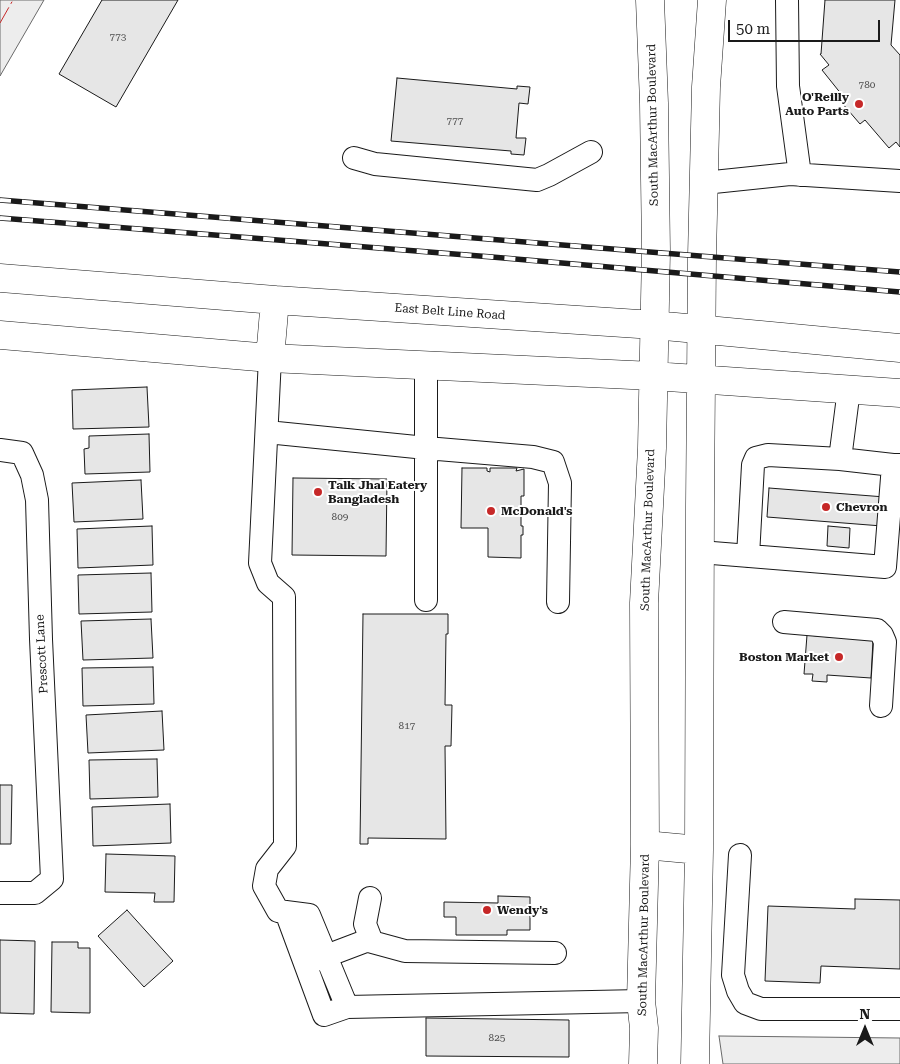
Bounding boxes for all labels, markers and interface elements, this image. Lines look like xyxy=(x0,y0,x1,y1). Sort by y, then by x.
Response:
scale bar xyxy=(730,10,882,42)
text: 50 m xyxy=(736,20,770,38)
house number: 773 xyxy=(110,31,126,43)
street label: South MacArthur Boulevard xyxy=(644,44,662,206)
house number: 780 xyxy=(859,79,875,91)
place label: O'Reilly Auto Parts xyxy=(785,90,849,118)
marker: O'Reilly Auto Parts xyxy=(853,98,865,110)
house number: 777 xyxy=(447,115,463,127)
street label: East Belt Line Road xyxy=(394,301,506,323)
street label: South MacArthur Boulevard xyxy=(638,449,658,611)
place label: Talk Jhal Eatery Bangladesh xyxy=(328,478,427,506)
marker: Talk Jhal Eatery Bangladesh xyxy=(312,486,324,498)
place label: Chevron xyxy=(836,500,888,514)
marker: Chevron xyxy=(820,501,832,513)
place label: McDonald's xyxy=(501,504,572,518)
marker: McDonald's xyxy=(485,505,497,517)
house number: 809 xyxy=(332,511,348,523)
street label: Prescott Lane xyxy=(33,614,51,694)
place label: Boston Market xyxy=(739,650,829,664)
marker: Boston Market xyxy=(833,651,845,663)
house number: 817 xyxy=(399,720,415,732)
street label: South MacArthur Boulevard xyxy=(635,854,653,1016)
place label: Wendy's xyxy=(497,903,548,917)
marker: Wendy's xyxy=(481,904,493,916)
north arrow xyxy=(840,1004,890,1054)
text: N xyxy=(860,1006,870,1022)
house number: 825 xyxy=(489,1032,505,1044)

